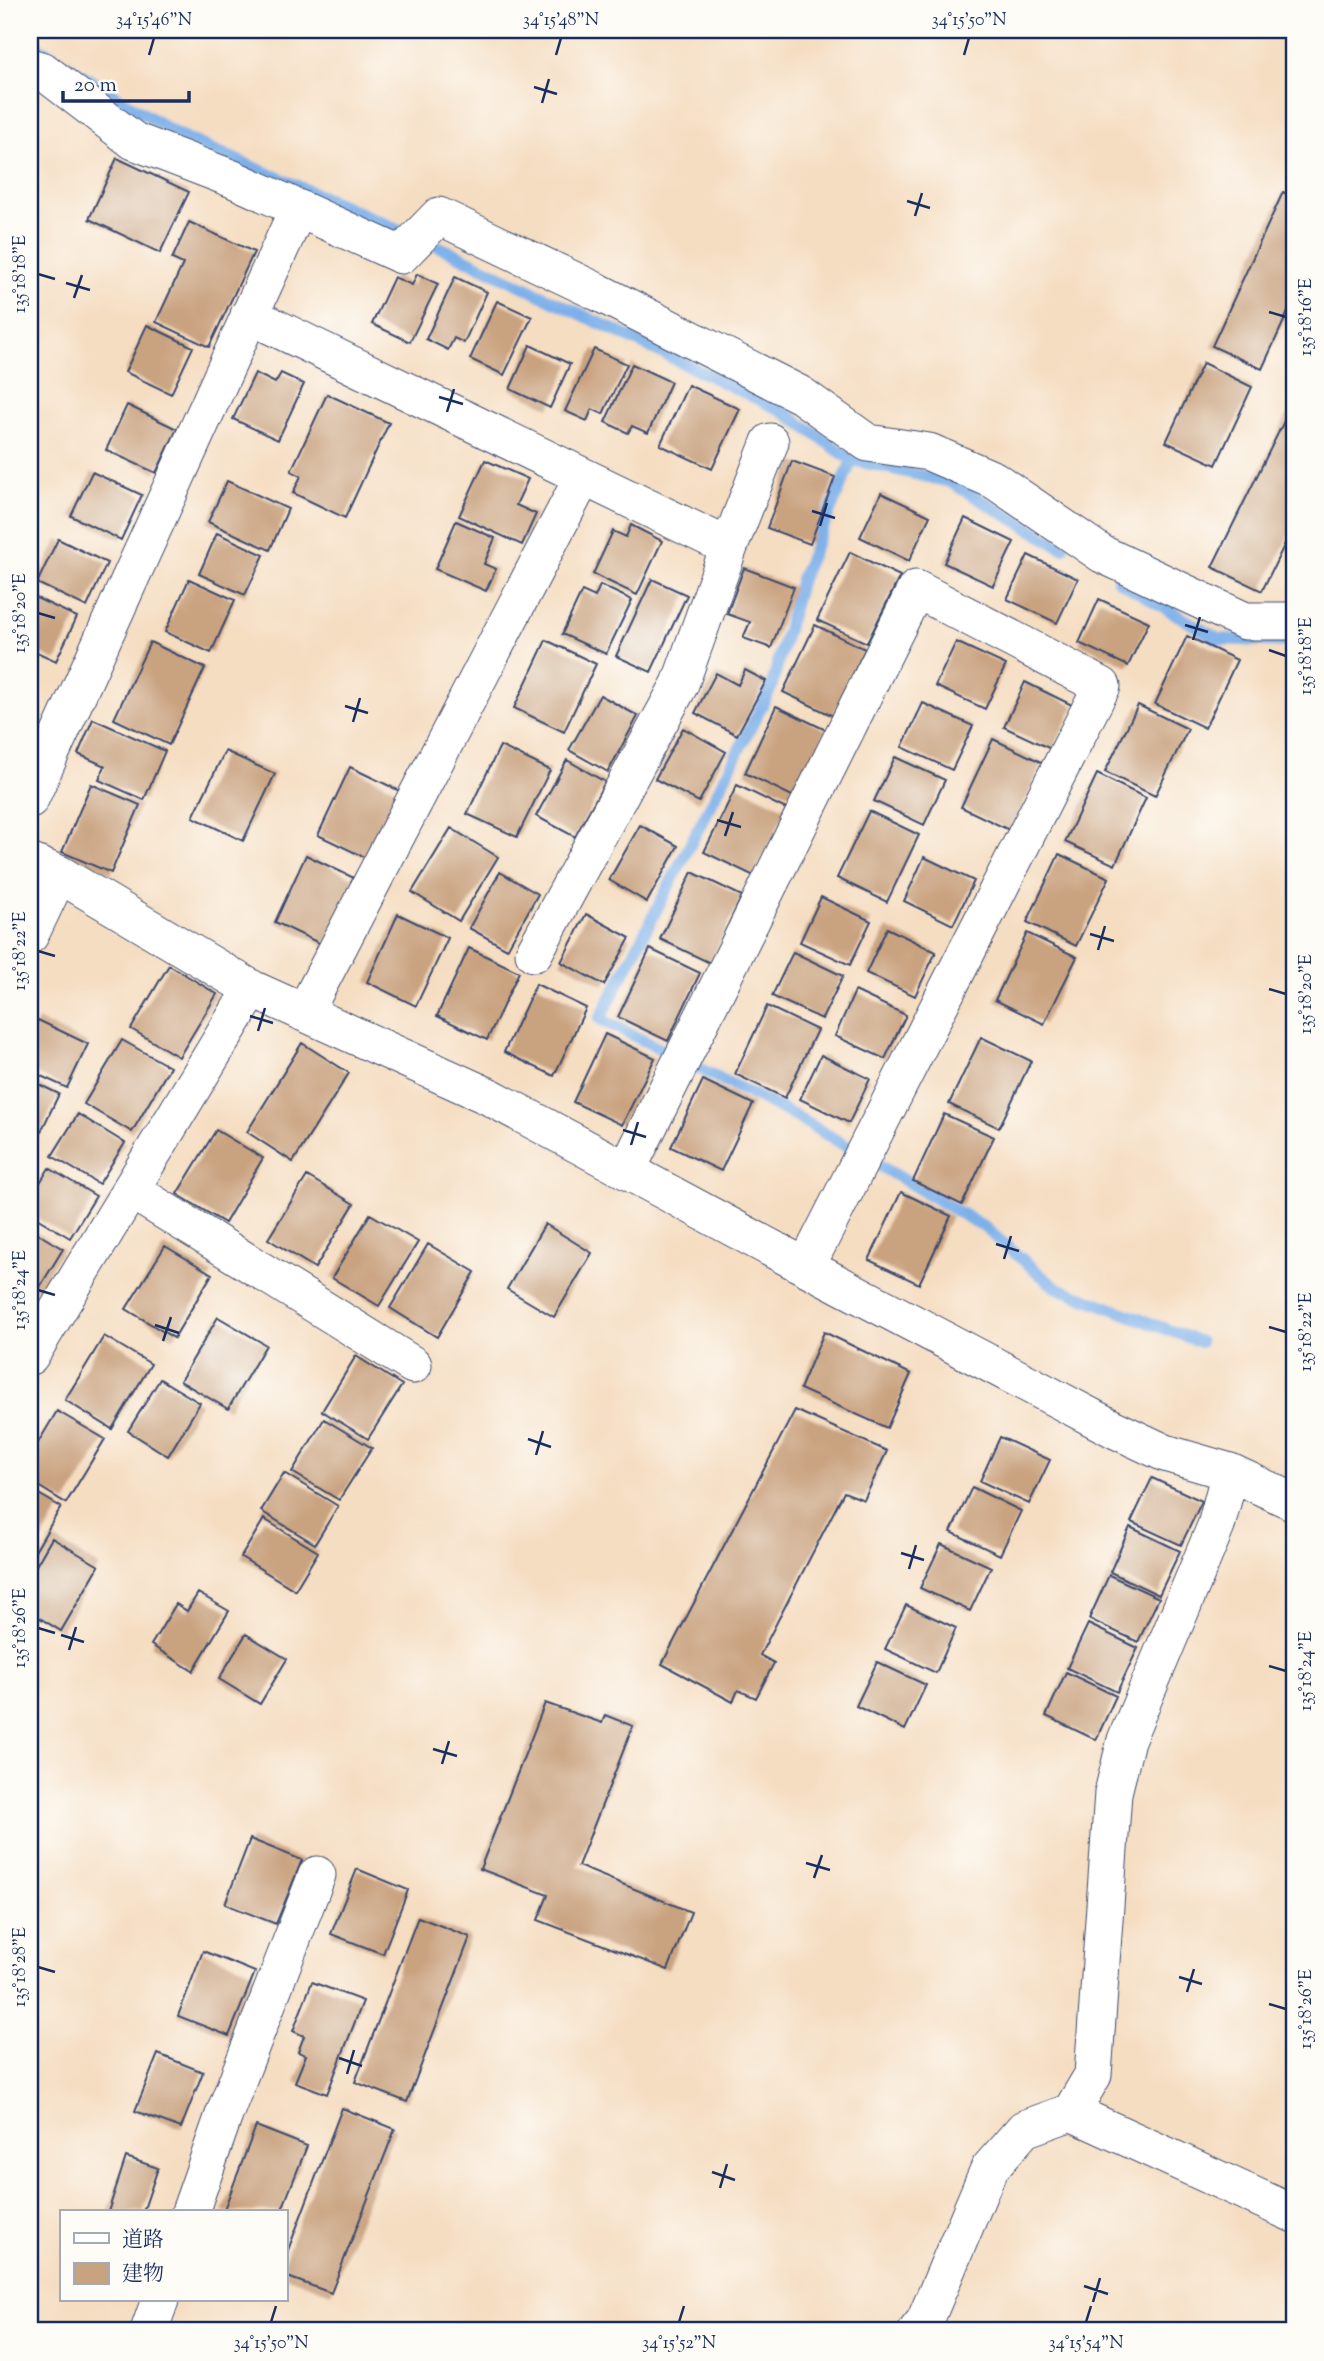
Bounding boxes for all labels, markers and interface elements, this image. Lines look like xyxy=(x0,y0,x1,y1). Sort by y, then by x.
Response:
text: 34°15'46"N xyxy=(116,8,192,34)
text: 34°15'48"N xyxy=(523,8,599,34)
text: 34°15'50"N xyxy=(931,8,1007,34)
scale bar xyxy=(63,60,189,104)
text: 20 m xyxy=(74,71,117,101)
text: 135°18'18"E xyxy=(8,235,34,313)
text: 135°18'16"E xyxy=(1294,278,1320,356)
text: 135°18'20"E xyxy=(8,573,34,653)
text: 135°18'18"E xyxy=(1294,617,1320,695)
text: 135°18'22"E xyxy=(8,911,34,990)
text: 135°18'20"E xyxy=(1294,954,1320,1034)
text: 135°18'24"E xyxy=(8,1250,34,1330)
text: 135°18'22"E xyxy=(1294,1292,1320,1371)
text: 135°18'26"E xyxy=(8,1588,34,1668)
text: 135°18'24"E xyxy=(1294,1631,1320,1711)
text: 135°18'28"E xyxy=(8,1927,34,2007)
text: 135°18'26"E xyxy=(1294,1969,1320,2049)
legend xyxy=(60,2210,287,2302)
text: 道路 xyxy=(122,2226,164,2256)
text: 建物 xyxy=(122,2260,164,2290)
text: 34°15'50"N xyxy=(233,2331,309,2357)
text: 34°15'52"N xyxy=(642,2331,716,2357)
text: 34°15'54"N xyxy=(1048,2331,1124,2357)

